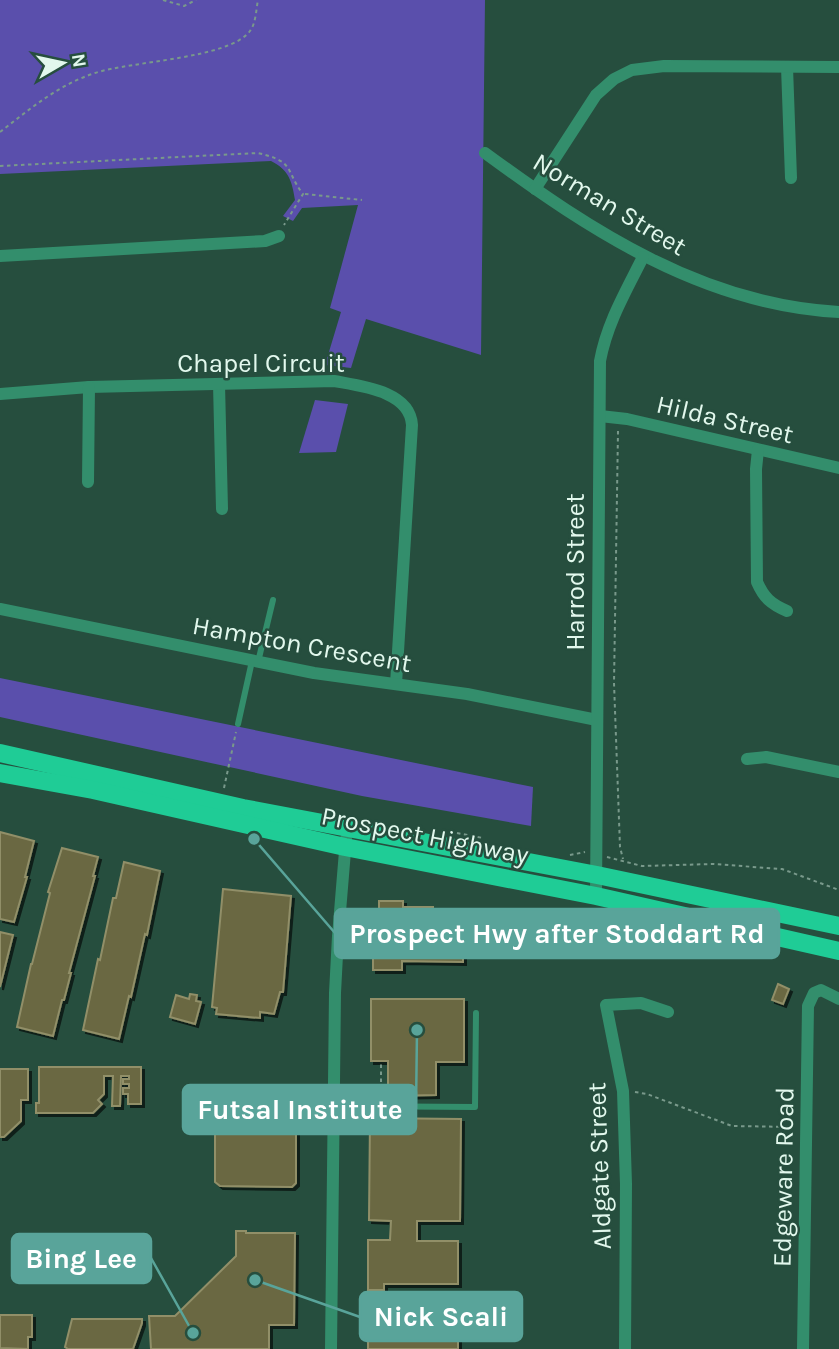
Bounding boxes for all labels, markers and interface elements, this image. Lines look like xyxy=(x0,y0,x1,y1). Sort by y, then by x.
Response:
north arrow xyxy=(28,28,98,98)
text: N xyxy=(67,52,91,69)
street label: Norman Street xyxy=(528,147,692,262)
street label: Chapel Circuit xyxy=(177,348,345,379)
street label: Hilda Street xyxy=(653,389,797,450)
street label: Harrod Street xyxy=(560,493,591,651)
street label: Hampton Crescent xyxy=(190,610,414,679)
street label: Prospect Highway xyxy=(319,800,531,871)
callout: Prospect Hwy after Stoddart Rd xyxy=(335,909,779,958)
text: Prospect Hwy after Stoddart Rd xyxy=(349,917,765,950)
street label: Aldgate Street xyxy=(581,1082,618,1250)
callout: Futsal Institute xyxy=(183,1085,416,1134)
street label: Edgeware Road xyxy=(766,1087,801,1267)
text: Futsal Institute xyxy=(197,1093,403,1126)
callout: Bing Lee xyxy=(12,1234,151,1283)
text: Bing Lee xyxy=(25,1242,137,1275)
callout: Nick Scali xyxy=(360,1292,522,1341)
text: Nick Scali xyxy=(374,1300,508,1333)

